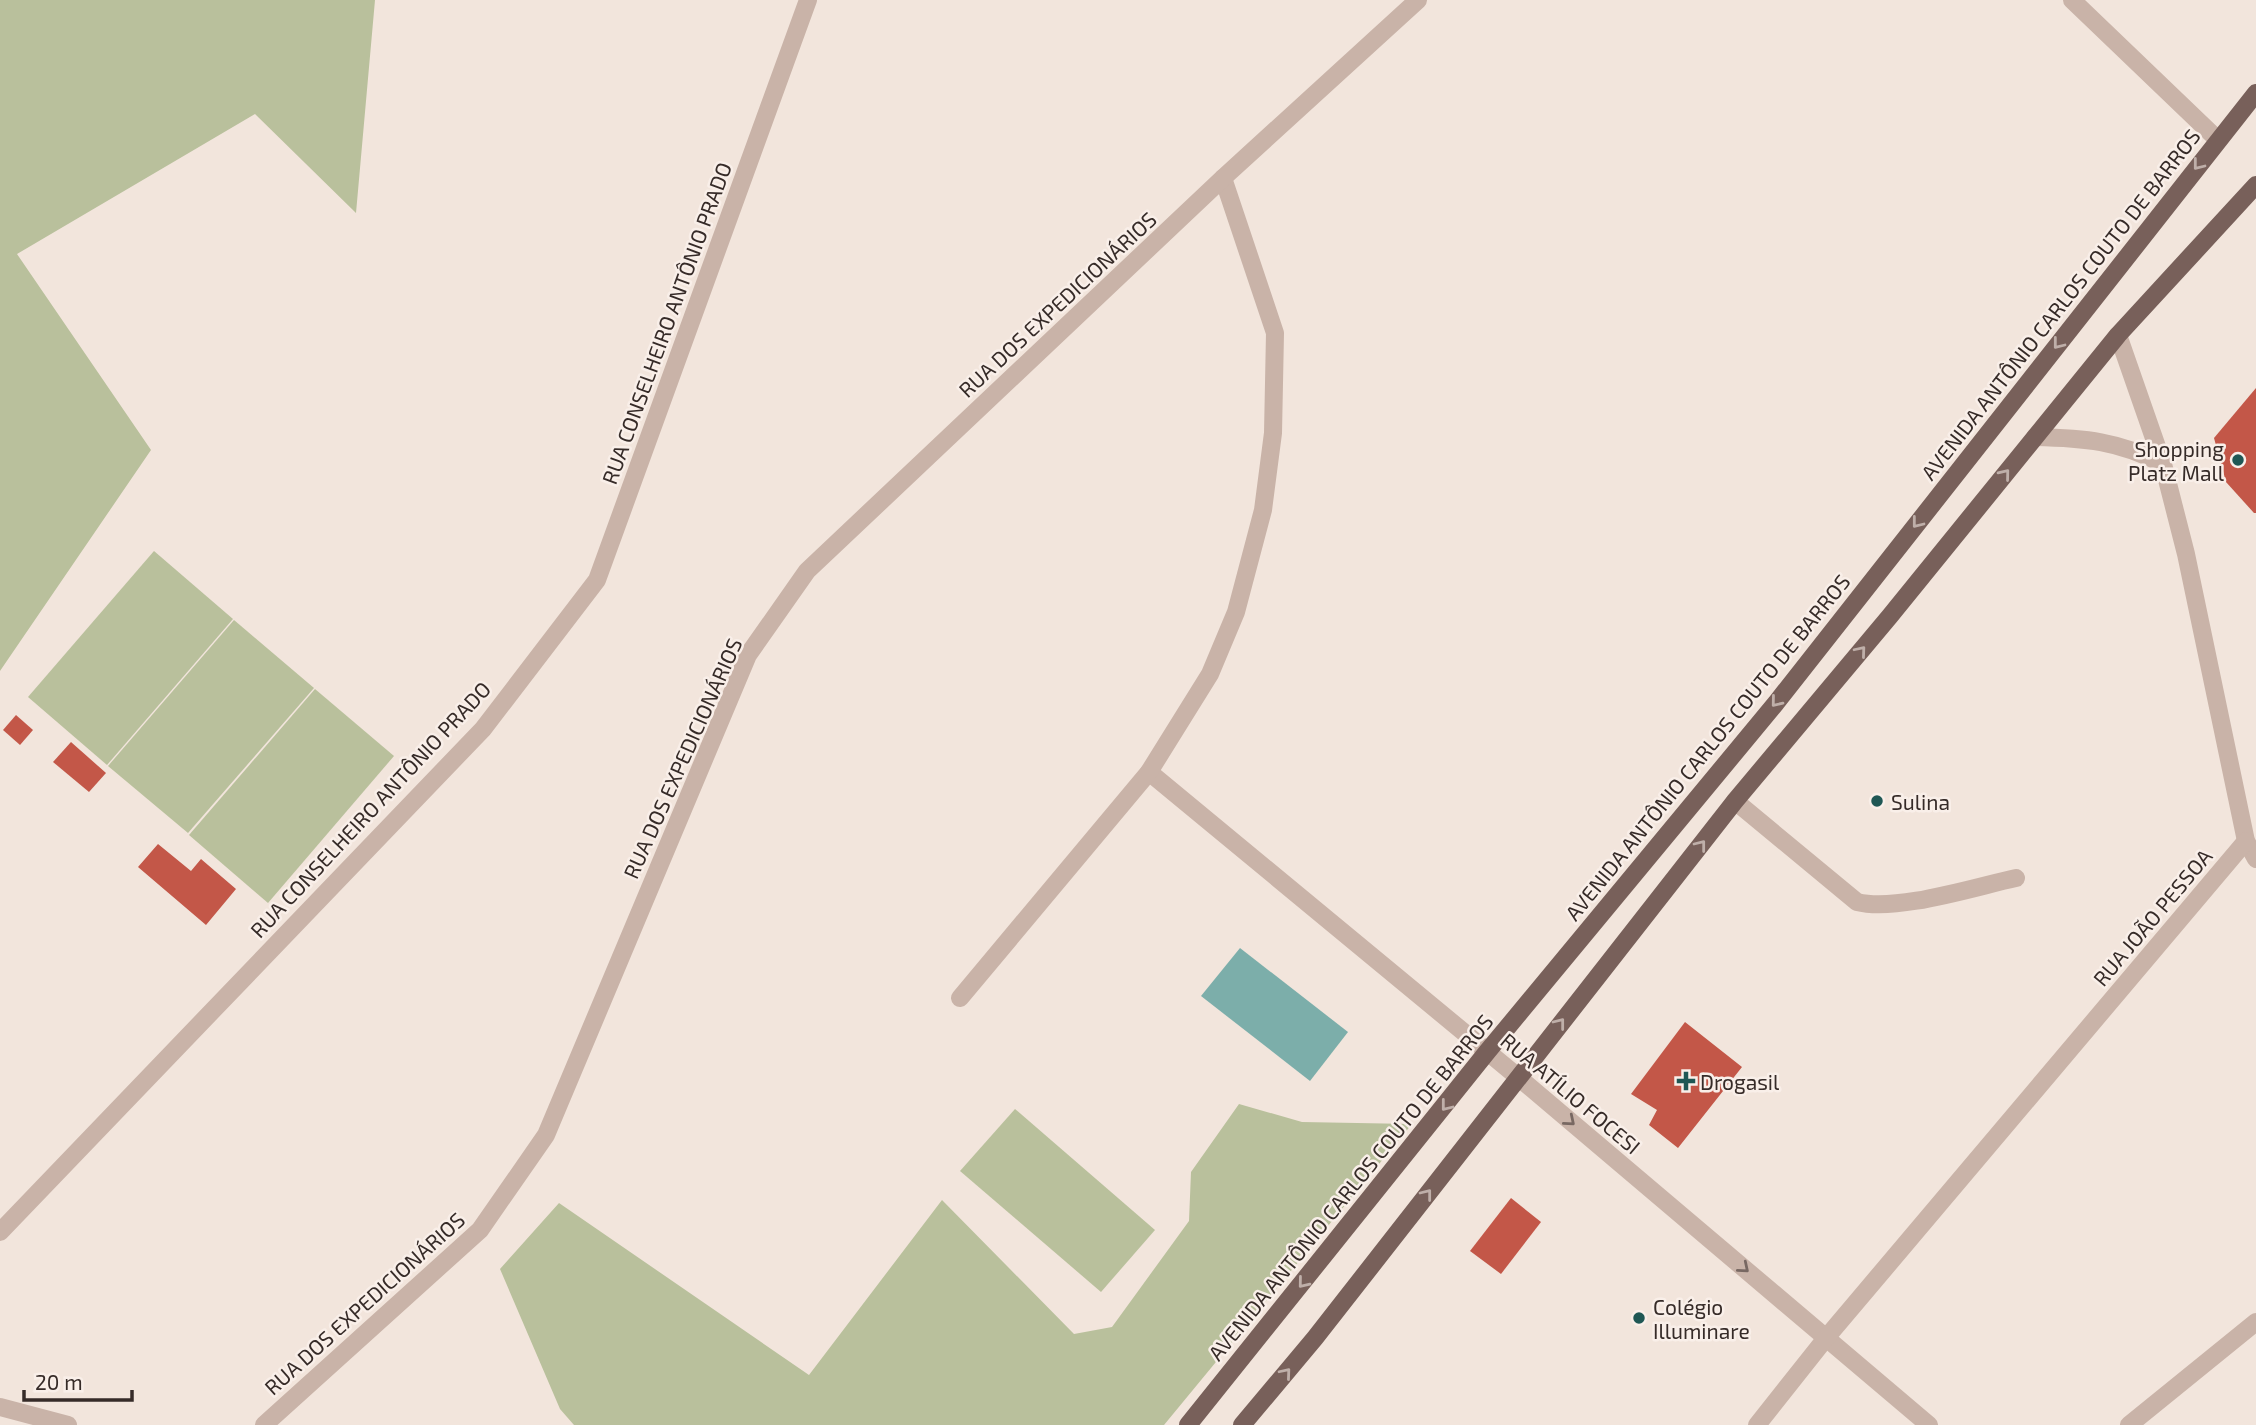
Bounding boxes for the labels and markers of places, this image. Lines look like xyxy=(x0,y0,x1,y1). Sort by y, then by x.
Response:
place label: Shopping Platz Mall xyxy=(2128,436,2225,485)
marker: Shopping Platz Mall xyxy=(2230,452,2246,468)
place label: Sulina xyxy=(1891,789,1950,814)
marker: Sulina xyxy=(1869,793,1885,809)
place label: Drogasil xyxy=(1700,1069,1780,1094)
marker: Drogasil xyxy=(1678,1073,1694,1089)
place label: Colégio Illuminare xyxy=(1653,1294,1750,1343)
marker: Colégio Illuminare xyxy=(1631,1310,1647,1326)

